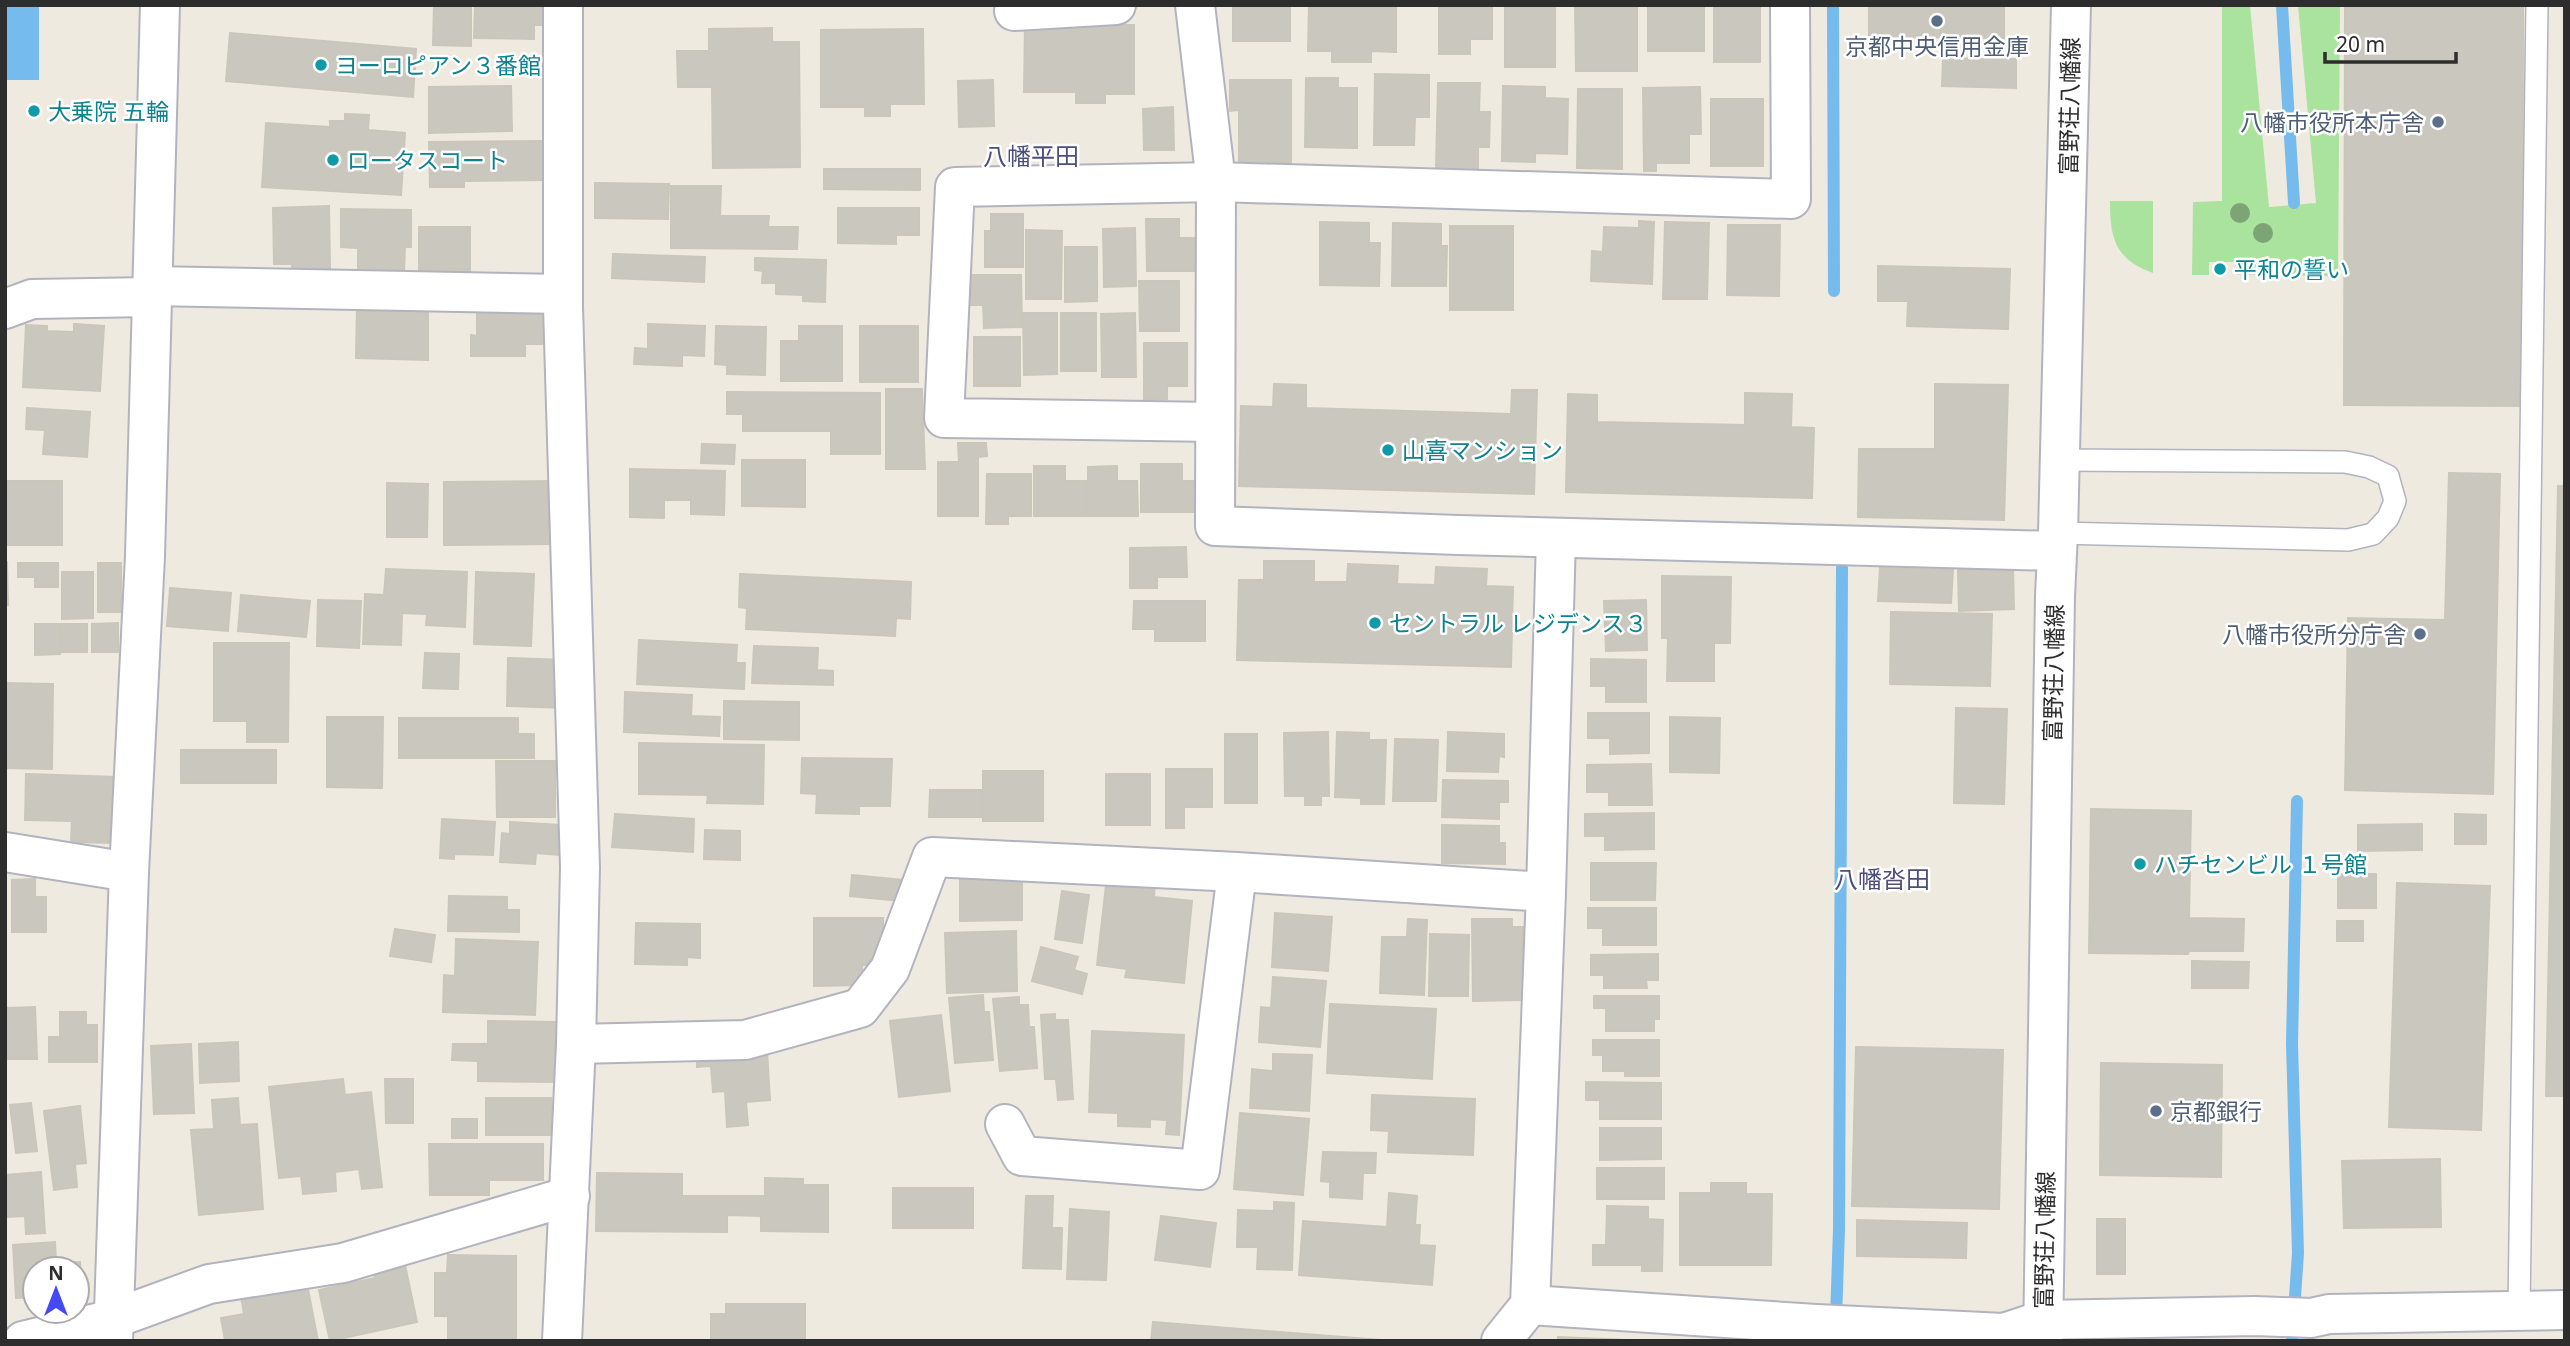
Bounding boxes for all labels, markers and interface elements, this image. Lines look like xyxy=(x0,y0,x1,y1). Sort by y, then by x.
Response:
marker: 京都中央信用金庫 xyxy=(1929,13,1945,29)
scale bar xyxy=(2325,21,2456,65)
place label: 京都中央信用金庫 xyxy=(1845,30,2029,62)
text: 20 m xyxy=(2336,30,2385,58)
street label: 富野荘八幡線 xyxy=(2052,37,2086,175)
place label: ヨーロピアン３番館 xyxy=(335,49,541,81)
marker: ヨーロピアン３番館 xyxy=(313,57,329,73)
place label: 大乗院 五輪 xyxy=(48,95,169,127)
marker: 大乗院 五輪 xyxy=(26,103,42,119)
place label: 八幡市役所本庁舎 xyxy=(2240,106,2424,138)
marker: 八幡市役所本庁舎 xyxy=(2430,114,2446,130)
district label: 八幡平田 xyxy=(983,139,1079,172)
place label: ロータスコート xyxy=(347,144,508,176)
marker: ロータスコート xyxy=(325,152,341,168)
place label: 平和の誓い xyxy=(2234,253,2349,285)
marker: 平和の誓い xyxy=(2212,261,2228,277)
place label: 山喜マンション xyxy=(1402,434,1563,466)
marker: 山喜マンション xyxy=(1380,442,1396,458)
street label: 富野荘八幡線 xyxy=(2036,604,2070,742)
place label: セントラル レジデンス３ xyxy=(1389,607,1648,639)
marker: セントラル レジデンス３ xyxy=(1367,615,1383,631)
place label: 八幡市役所分庁舎 xyxy=(2222,618,2406,650)
marker: 八幡市役所分庁舎 xyxy=(2412,626,2428,642)
place label: ハチセンビル １号館 xyxy=(2154,848,2367,880)
marker: ハチセンビル １号館 xyxy=(2132,856,2148,872)
district label: 八幡沓田 xyxy=(1834,862,1930,895)
place label: 京都銀行 xyxy=(2170,1095,2262,1127)
marker: 京都銀行 xyxy=(2148,1103,2164,1119)
street label: 富野荘八幡線 xyxy=(2027,1171,2061,1309)
north arrow xyxy=(21,1255,91,1325)
text: N xyxy=(48,1260,64,1286)

